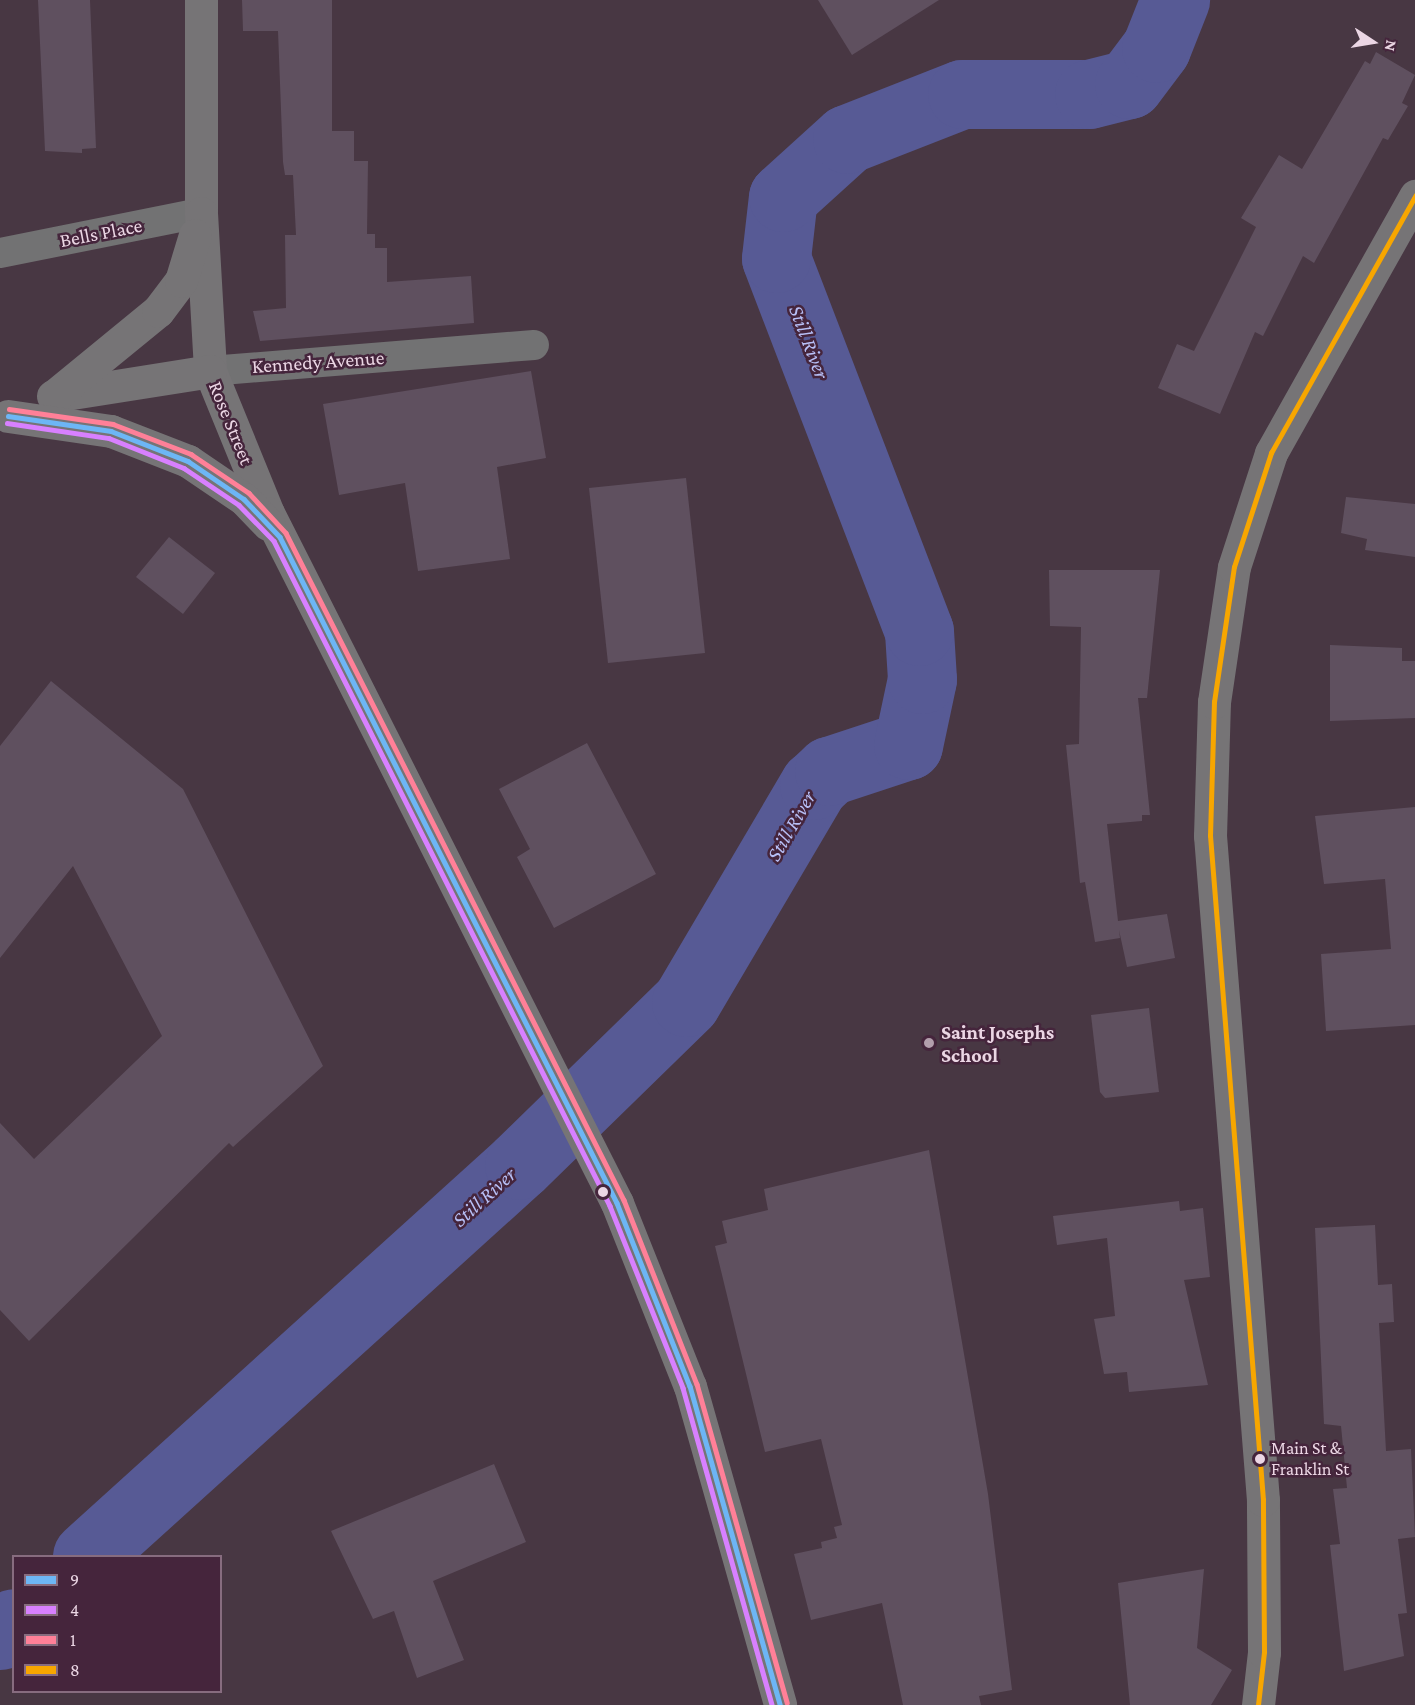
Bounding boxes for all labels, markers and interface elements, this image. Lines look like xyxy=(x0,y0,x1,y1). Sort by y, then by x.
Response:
north arrow xyxy=(1343,12,1403,72)
text: N xyxy=(1382,39,1401,53)
street label: Bells Place xyxy=(58,213,144,253)
water label: Still River xyxy=(783,302,835,382)
street label: Kennedy Avenue xyxy=(251,345,385,379)
street label: Rose Street xyxy=(203,378,259,468)
water label: Still River xyxy=(761,786,821,866)
place label: Saint Josephs School xyxy=(941,1020,1054,1067)
marker: Saint Josephs School xyxy=(922,1036,936,1050)
water label: Still River xyxy=(447,1162,521,1232)
unlabelled marker xyxy=(597,1186,609,1198)
place label: Main St & Franklin St xyxy=(1271,1438,1349,1480)
marker: Main St & Franklin St xyxy=(1254,1453,1266,1465)
legend xyxy=(12,1555,222,1693)
text: 9 xyxy=(70,1570,79,1590)
text: 4 xyxy=(70,1600,79,1620)
text: 1 xyxy=(70,1630,76,1650)
text: 8 xyxy=(70,1660,80,1680)

